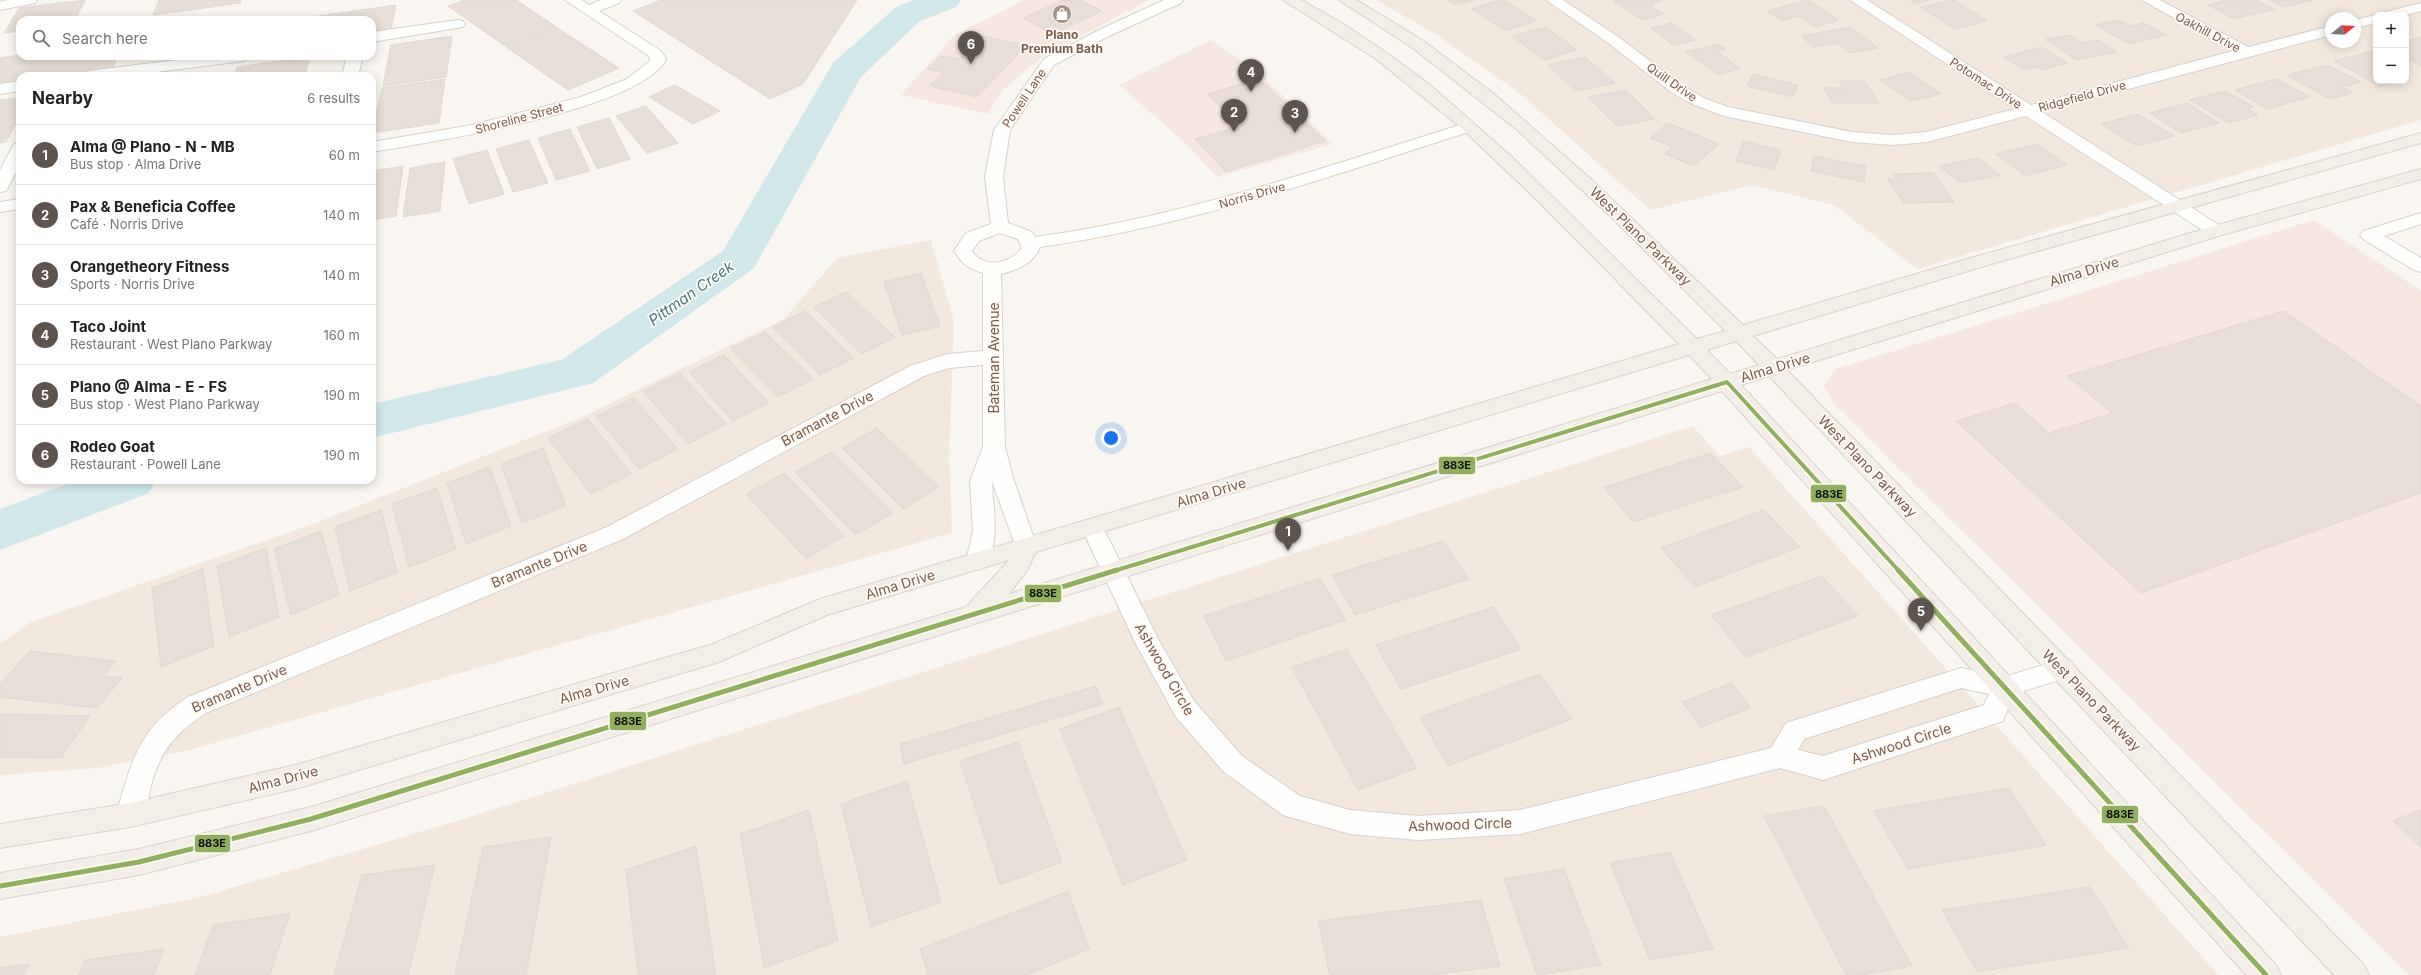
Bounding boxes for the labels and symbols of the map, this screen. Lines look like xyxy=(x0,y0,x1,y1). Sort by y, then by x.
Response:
shop icon: Plano Premium Bath xyxy=(1051,3,1073,25)
street label: Oakhill Drive xyxy=(2173,9,2243,55)
north arrow xyxy=(2325,12,2361,48)
place label: Plano Premium Bath xyxy=(1021,27,1103,56)
pin: 6 xyxy=(958,31,984,64)
street label: Potomac Drive xyxy=(1947,54,2025,112)
pin: 4 xyxy=(1238,59,1264,92)
street label: Quill Drive xyxy=(1644,59,1700,105)
street label: Powell Lane xyxy=(999,66,1049,130)
street label: Ridgefield Drive xyxy=(2037,77,2127,115)
street label: Shoreline Street xyxy=(473,99,565,137)
pin: 2 xyxy=(1221,99,1247,132)
pin: 3 xyxy=(1282,100,1308,133)
street label: Norris Drive xyxy=(1217,178,1287,212)
street label: West Plano Parkway xyxy=(1587,183,1696,289)
street label: Alma Drive xyxy=(2047,252,2121,290)
water label: Pittman Creek xyxy=(645,256,738,329)
street label: Bateman Avenue xyxy=(985,302,1002,414)
street label: Alma Drive xyxy=(1738,348,1812,386)
street label: Bramante Drive xyxy=(778,387,876,449)
street label: West Plano Parkway xyxy=(1815,412,1921,521)
your location xyxy=(1101,428,1121,448)
line badge: 883E xyxy=(1438,456,1476,475)
text: 883E xyxy=(1443,458,1471,472)
street label: Alma Drive xyxy=(1174,473,1248,511)
line badge: 883E xyxy=(1810,484,1847,503)
text: 883E xyxy=(1815,487,1843,501)
pin: 1 xyxy=(1275,518,1301,551)
street label: Bramante Drive xyxy=(489,537,589,591)
street label: Alma Drive xyxy=(863,565,937,603)
line badge: 883E xyxy=(1024,584,1062,603)
text: 883E xyxy=(1029,586,1057,600)
pin: 5 xyxy=(1908,598,1934,631)
street label: Ashwood Circle xyxy=(1132,620,1198,718)
street label: West Plano Parkway xyxy=(2039,646,2145,755)
street label: Bramante Drive xyxy=(189,660,289,716)
street label: Alma Drive xyxy=(557,671,631,707)
line badge: 883E xyxy=(609,711,647,731)
text: 883E xyxy=(614,714,642,728)
street label: Ashwood Circle xyxy=(1849,719,1953,767)
street label: Alma Drive xyxy=(246,761,320,797)
line badge: 883E xyxy=(2101,805,2139,824)
text: 883E xyxy=(2106,807,2134,821)
street label: Ashwood Circle xyxy=(1408,814,1512,834)
line badge: 883E xyxy=(194,834,231,853)
text: 883E xyxy=(198,836,226,850)

